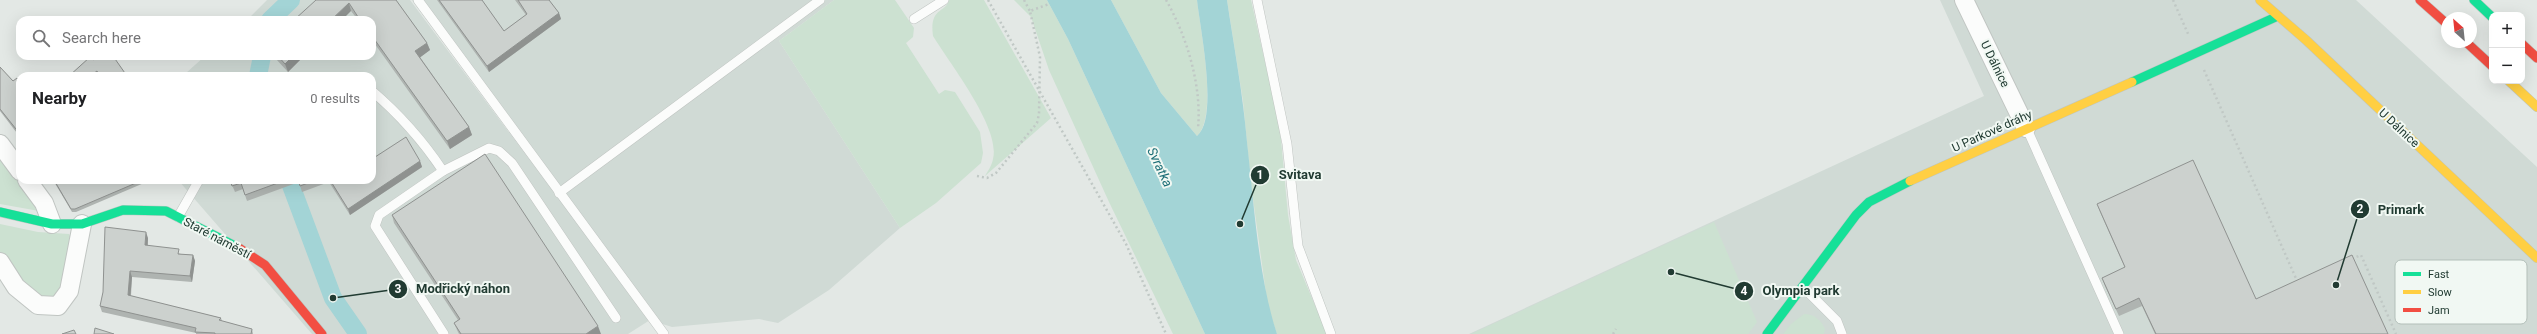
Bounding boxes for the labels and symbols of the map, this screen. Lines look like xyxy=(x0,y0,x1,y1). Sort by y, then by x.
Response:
north arrow xyxy=(2441,12,2477,48)
street label: U Dálnice xyxy=(1978,38,2012,90)
street label: U Dálnice xyxy=(2376,106,2422,150)
street label: U Parkové dráhy xyxy=(1950,107,2035,155)
water label: Svratka xyxy=(1144,145,1176,189)
callout: Svitava xyxy=(1250,162,1329,187)
text: Svitava xyxy=(1279,167,1321,182)
text: 1 xyxy=(1257,168,1263,182)
callout: Primark xyxy=(2350,197,2433,222)
text: 2 xyxy=(2357,202,2364,216)
text: Primark xyxy=(2378,202,2425,217)
street label: Staré náměstí xyxy=(181,214,254,262)
legend xyxy=(2395,260,2527,324)
text: Fast xyxy=(2428,268,2450,281)
callout: Modřický náhon xyxy=(388,276,518,301)
callout: Olympia park xyxy=(1734,278,1847,303)
text: Modřický náhon xyxy=(416,281,510,296)
text: 3 xyxy=(395,282,402,296)
text: Olympia park xyxy=(1762,283,1841,298)
text: 4 xyxy=(1741,284,1748,298)
text: Slow xyxy=(2428,286,2452,299)
text: Jam xyxy=(2428,304,2450,317)

